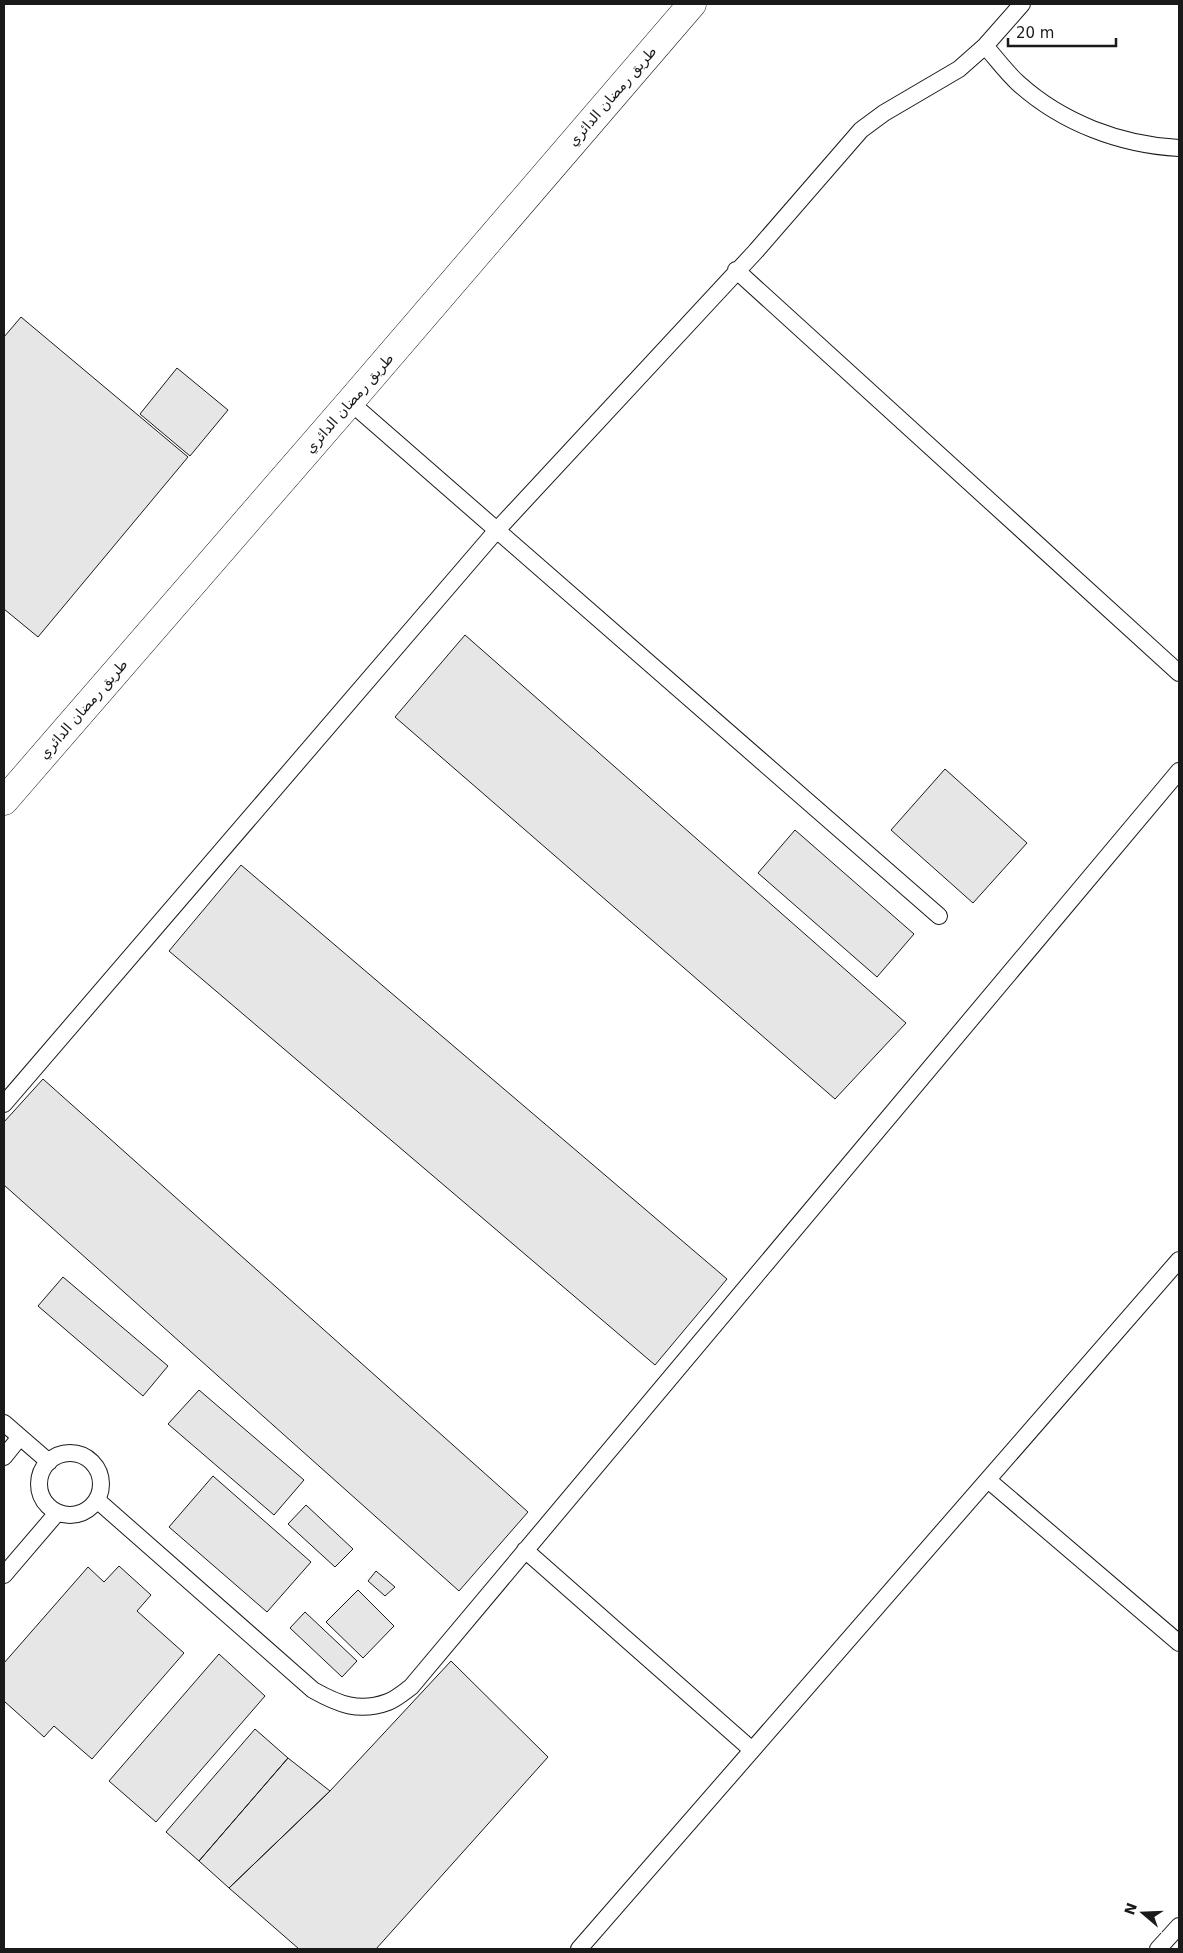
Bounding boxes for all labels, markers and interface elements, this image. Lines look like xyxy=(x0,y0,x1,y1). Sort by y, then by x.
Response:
scale bar xyxy=(1008,15,1116,47)
text: 20 m xyxy=(1016,24,1054,42)
street label: طريق رمضان الدائري xyxy=(565,43,660,150)
street label: طريق رمضان الدائري xyxy=(302,350,397,457)
street label: طريق رمضان الدائري xyxy=(36,656,131,763)
north arrow xyxy=(1118,1888,1168,1938)
text: N xyxy=(1121,1901,1140,1917)

